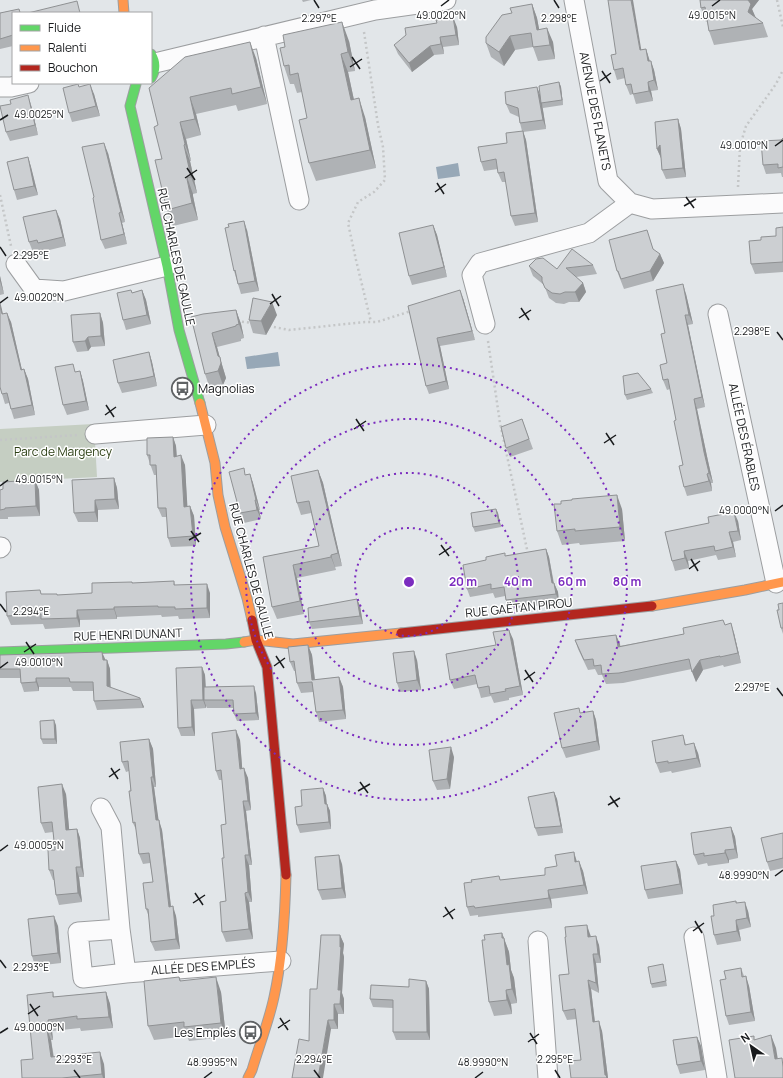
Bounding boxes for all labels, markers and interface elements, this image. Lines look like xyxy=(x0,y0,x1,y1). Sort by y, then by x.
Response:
text: 49.0020°N xyxy=(416,8,466,22)
text: 49.0015°N xyxy=(688,8,736,22)
text: 2.297°E xyxy=(301,11,337,25)
text: 2.298°E xyxy=(541,11,577,25)
legend xyxy=(12,12,152,84)
text: Fluide xyxy=(48,19,81,36)
text: Ralenti xyxy=(48,39,87,56)
street label: AVENUE DES FLANETS xyxy=(576,50,615,172)
text: Bouchon xyxy=(48,59,98,76)
text: 49.0025°N xyxy=(14,107,64,121)
text: 49.0010°N xyxy=(720,138,768,152)
street label: RUE CHARLES DE GAULLE xyxy=(154,187,199,327)
text: 2.295°E xyxy=(13,248,49,262)
text: 49.0020°N xyxy=(14,290,64,304)
text: 2.298°E xyxy=(734,324,770,338)
bus stop icon: Magnolias xyxy=(170,376,196,402)
place label: Magnolias xyxy=(198,380,255,397)
street label: ALLÉE DES ÉRABLES xyxy=(725,381,764,492)
park label: Parc de Margency xyxy=(14,443,113,460)
text: 49.0015°N xyxy=(15,472,63,486)
street label: RUE CHARLES DE GAULLE xyxy=(225,501,278,641)
text: 49.0000°N xyxy=(719,503,769,517)
text: 20 m xyxy=(449,573,477,590)
text: 40 m xyxy=(504,573,532,590)
text: 60 m xyxy=(558,573,586,590)
text: 80 m xyxy=(613,573,641,590)
centre of rings xyxy=(402,575,416,589)
street label: RUE GAËTAN PIROU xyxy=(464,593,573,622)
text: 2.294°E xyxy=(13,604,49,618)
street label: RUE HENRI DUNANT xyxy=(73,624,184,645)
text: 49.0010°N xyxy=(15,655,63,669)
text: 2.297°E xyxy=(734,680,770,694)
text: 49.0005°N xyxy=(14,838,64,852)
text: 48.9990°N xyxy=(719,868,769,882)
street label: ALLÉE DES EMPLÉS xyxy=(150,954,256,979)
text: 2.293°E xyxy=(13,960,49,974)
text: 49.0000°N xyxy=(14,1020,64,1034)
bus stop icon: Les Emplés xyxy=(238,1020,264,1046)
place label: Les Emplés xyxy=(174,1024,236,1041)
north arrow xyxy=(731,1026,771,1066)
text: N xyxy=(738,1029,753,1046)
text: 2.293°E xyxy=(56,1052,92,1066)
text: 2.294°E xyxy=(296,1052,332,1066)
text: 2.295°E xyxy=(537,1052,573,1066)
text: 48.9995°N xyxy=(187,1055,237,1069)
text: 48.9990°N xyxy=(458,1055,508,1069)

